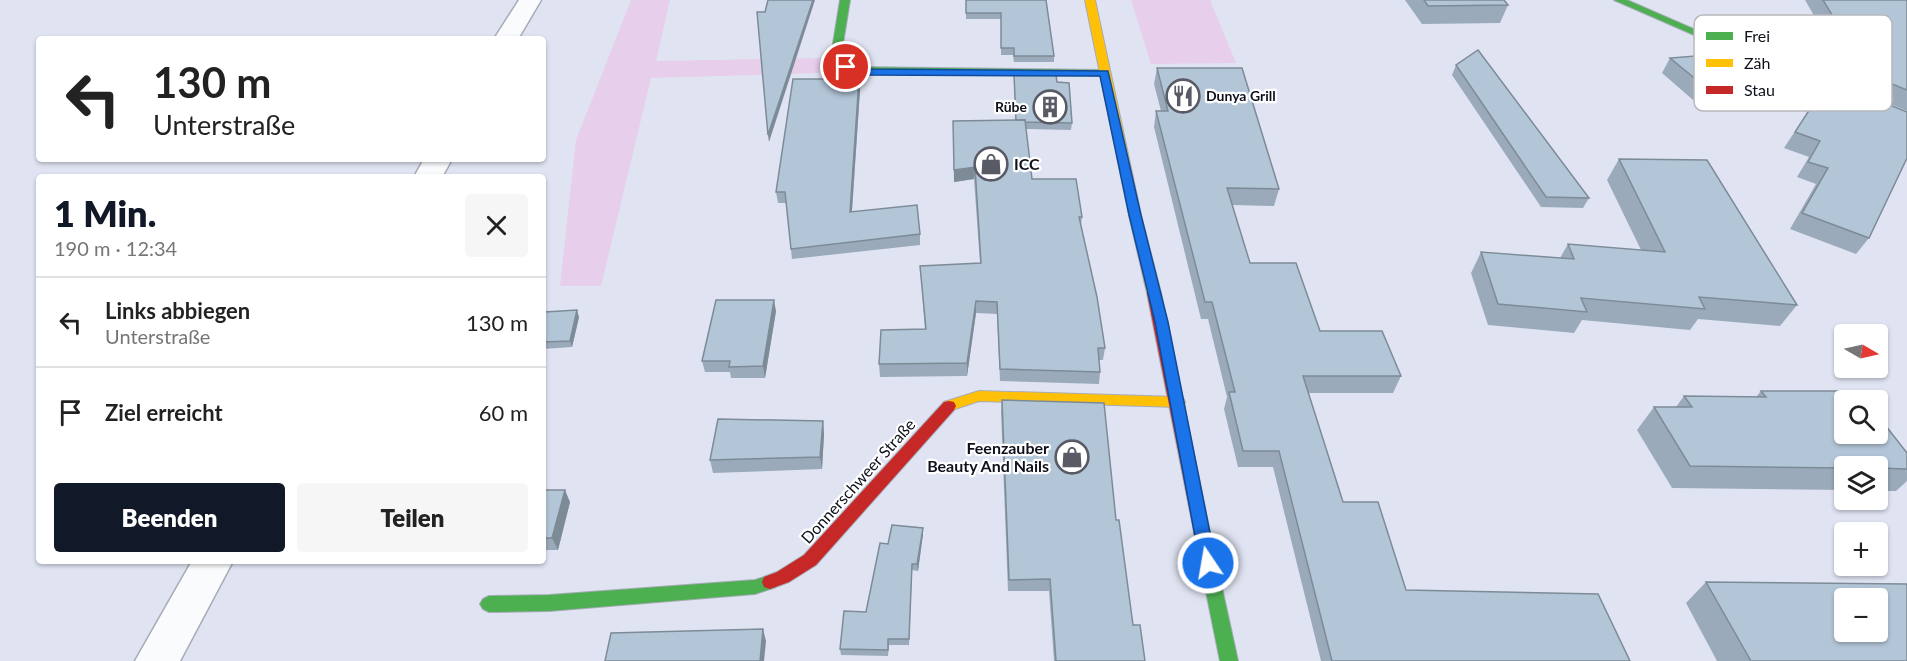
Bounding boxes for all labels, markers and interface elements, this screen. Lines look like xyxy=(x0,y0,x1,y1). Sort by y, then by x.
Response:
legend xyxy=(1694,15,1892,111)
text: Frei xyxy=(1744,26,1770,45)
pin xyxy=(820,41,871,92)
icon: arrive xyxy=(829,50,862,83)
text: Zäh xyxy=(1744,53,1770,72)
text: 130 m xyxy=(153,57,271,107)
icon: left xyxy=(54,60,132,138)
restaurant icon: Dunya Grill xyxy=(1165,78,1201,114)
text: Stau xyxy=(1744,80,1775,99)
place label: Dunya Grill xyxy=(1206,87,1276,104)
building icon: Rübe xyxy=(1032,89,1068,125)
place label: Rübe xyxy=(995,98,1028,115)
text: Unterstraße xyxy=(153,108,295,141)
shop icon: ICC xyxy=(973,146,1009,182)
place label: ICC xyxy=(1014,154,1040,173)
text: 1 Min. xyxy=(54,191,156,235)
button: close xyxy=(465,194,528,257)
text: 190 m · 12:34 xyxy=(54,236,177,260)
text: Links abbiegen xyxy=(105,297,250,324)
icon: left xyxy=(54,306,87,339)
text: 130 m xyxy=(466,309,528,336)
text: Unterstraße xyxy=(105,324,210,348)
north arrow xyxy=(1834,324,1888,378)
map controls xyxy=(1834,324,1888,642)
button: search xyxy=(1834,390,1888,444)
icon: arrive xyxy=(54,396,87,429)
text: Ziel erreicht xyxy=(105,399,223,426)
text: 60 m xyxy=(479,399,528,426)
street label: Donnerschweer Straße xyxy=(797,414,919,547)
place label: Feenzauber Beauty And Nails xyxy=(927,438,1049,475)
shop icon: Feenzauber Beauty And Nails xyxy=(1054,439,1090,475)
button: layers xyxy=(1834,456,1888,510)
button: Beenden xyxy=(54,483,285,552)
button: Teilen xyxy=(297,483,528,552)
button: + xyxy=(1834,522,1888,576)
position arrow xyxy=(1176,531,1240,595)
button: − xyxy=(1834,588,1888,642)

